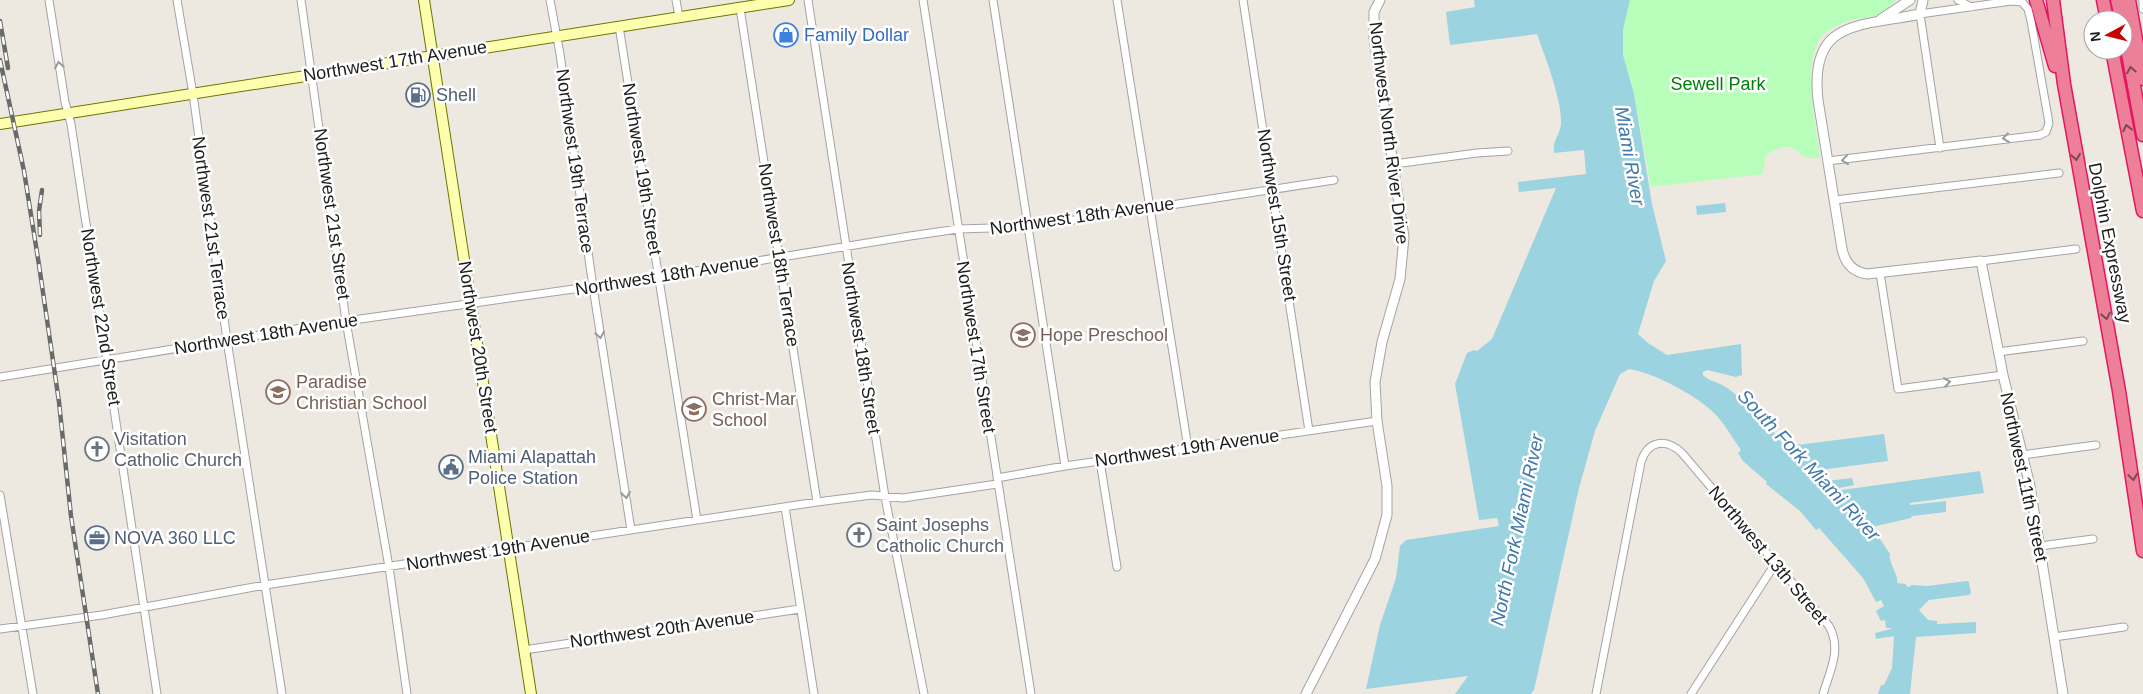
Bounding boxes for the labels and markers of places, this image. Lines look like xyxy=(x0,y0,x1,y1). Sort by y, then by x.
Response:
shop icon: Family Dollar xyxy=(773,22,799,48)
place label: Family Dollar xyxy=(804,25,909,45)
fuel station icon: Shell xyxy=(405,82,431,108)
place label: Shell xyxy=(436,85,476,105)
school or university icon: Hope Preschool xyxy=(1010,322,1036,348)
place label: Hope Preschool xyxy=(1040,325,1168,345)
place label: Paradise Christian School xyxy=(296,372,427,413)
school or university icon: Paradise Christian School xyxy=(265,379,291,405)
place label: Christ-Mar School xyxy=(712,389,796,430)
school or university icon: Christ-Mar School xyxy=(681,396,707,422)
place label: Visitation Catholic Church xyxy=(114,429,242,470)
church icon: Visitation Catholic Church xyxy=(84,436,110,462)
place label: Miami Alapattah Police Station xyxy=(468,447,596,488)
public building icon: Miami Alapattah Police Station xyxy=(438,454,464,480)
place label: Saint Josephs Catholic Church xyxy=(876,515,1004,556)
church icon: Saint Josephs Catholic Church xyxy=(846,522,872,548)
office icon: NOVA 360 LLC xyxy=(84,525,110,551)
place label: NOVA 360 LLC xyxy=(114,528,236,548)

